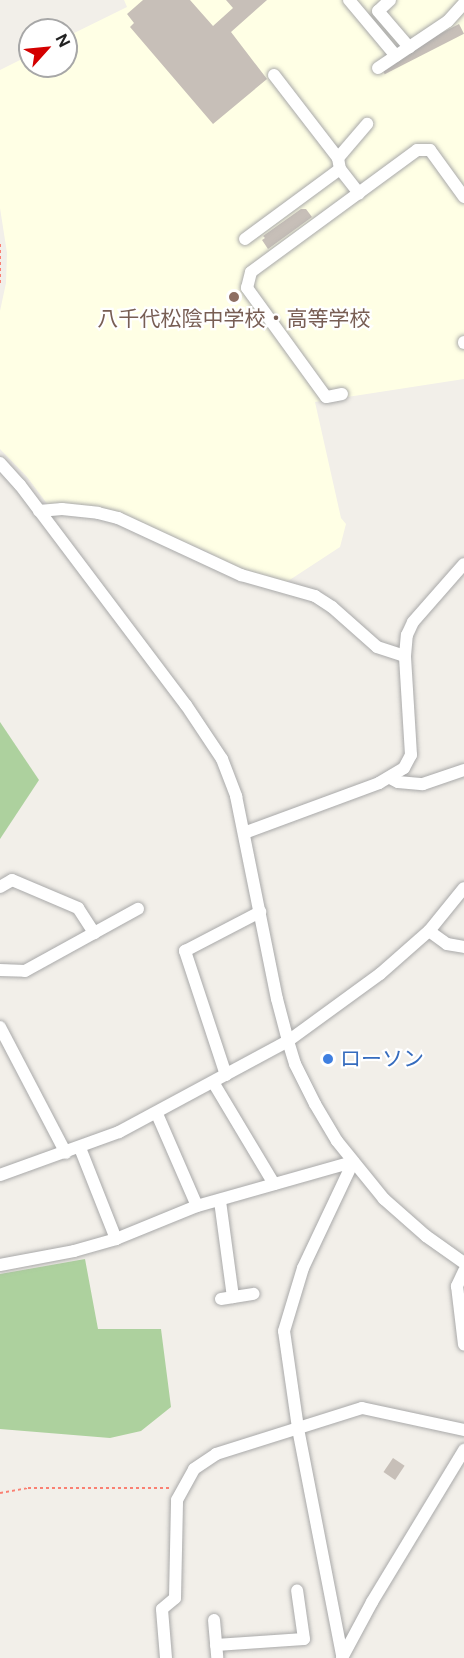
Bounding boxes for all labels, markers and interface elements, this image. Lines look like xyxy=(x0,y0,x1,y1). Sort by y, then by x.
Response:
north arrow xyxy=(18,18,78,78)
text: N xyxy=(51,31,74,50)
marker: 八千代松陰中学校・高等学校 xyxy=(227,290,241,304)
place label: 八千代松陰中学校・高等学校 xyxy=(98,306,370,332)
place label: ローソン xyxy=(340,1046,424,1072)
marker: ローソン xyxy=(321,1052,335,1066)

